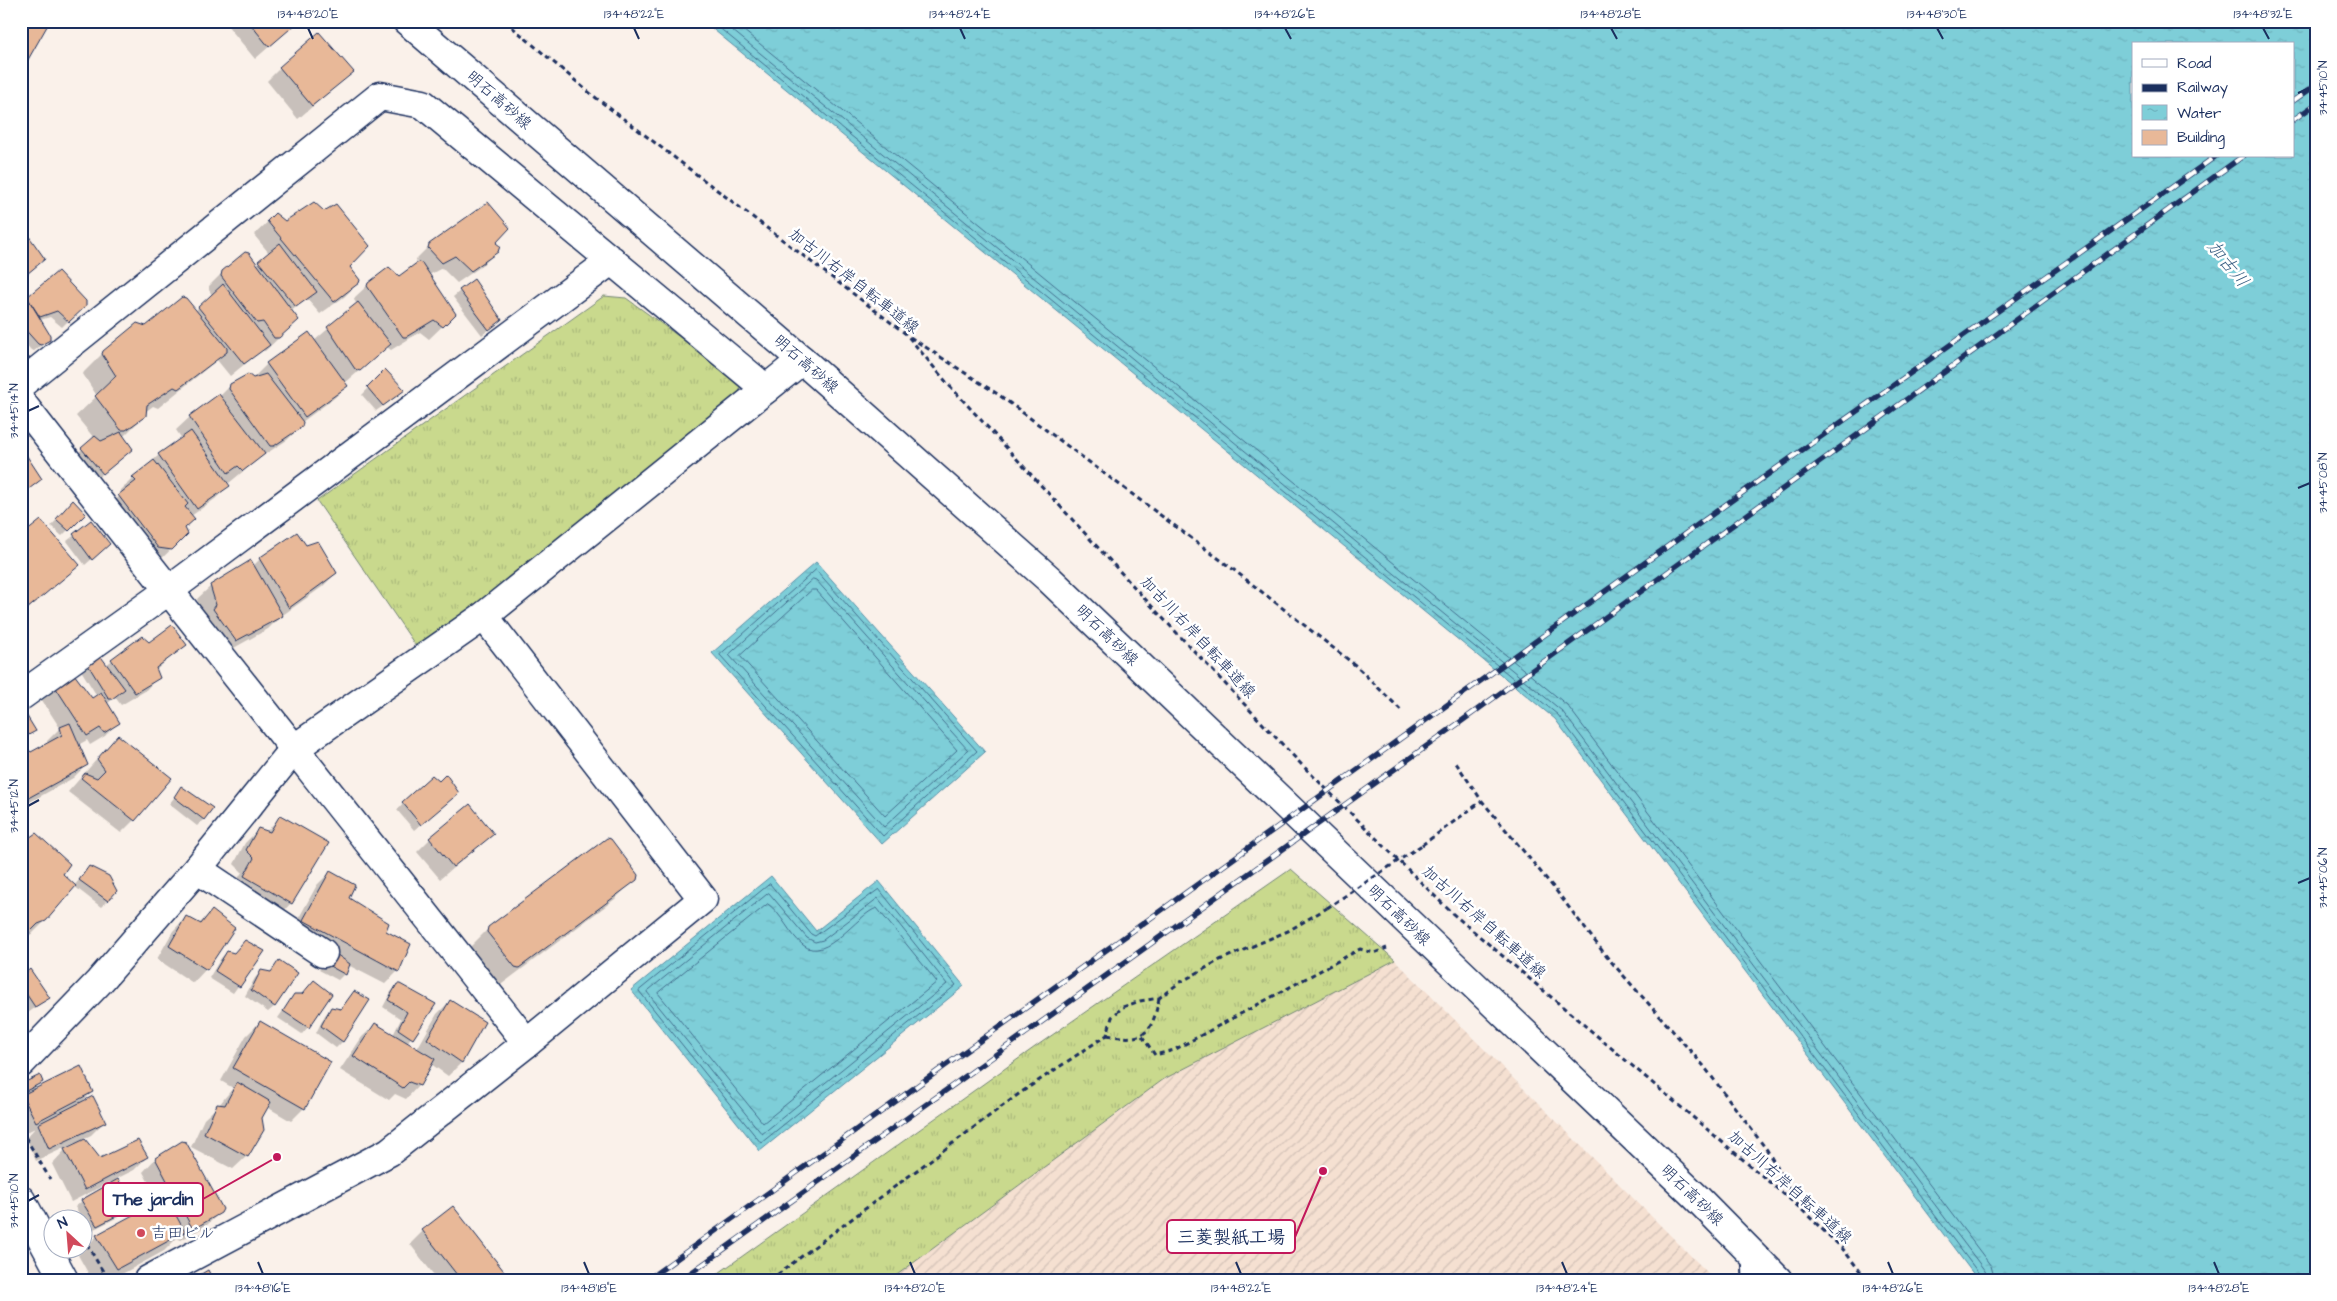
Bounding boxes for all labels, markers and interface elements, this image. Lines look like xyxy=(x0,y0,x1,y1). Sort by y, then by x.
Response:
text: 134°48'20"E xyxy=(278,6,338,23)
text: 134°48'22"E xyxy=(604,6,664,23)
text: 134°48'24"E xyxy=(929,6,991,23)
text: 134°48'26"E xyxy=(1255,6,1315,23)
text: 134°48'28"E xyxy=(1581,6,1641,23)
text: 134°48'30"E xyxy=(1907,6,1967,23)
text: 134°48'32"E xyxy=(2233,6,2293,23)
legend xyxy=(2132,42,2294,158)
text: Road xyxy=(2177,53,2212,74)
text: 34°45'10"N xyxy=(2315,60,2332,115)
street label: 明石高砂線 xyxy=(462,65,536,135)
text: Railway xyxy=(2177,77,2228,99)
text: Water xyxy=(2177,103,2221,124)
text: Building xyxy=(2177,127,2225,149)
street label: 加古川右岸自転車道線 xyxy=(784,223,924,339)
water label: 加古川 xyxy=(2201,235,2255,293)
street label: 明石高砂線 xyxy=(769,329,843,399)
text: 34°45'14"N xyxy=(6,383,23,439)
text: 34°45'08"N xyxy=(2315,452,2332,514)
street label: 加古川右岸自転車道線 xyxy=(1135,571,1261,703)
street label: 明石高砂線 xyxy=(1071,599,1143,671)
text: 34°45'12"N xyxy=(6,778,23,833)
text: 34°45'06"N xyxy=(2315,847,2332,908)
street label: 加古川右岸自転車道線 xyxy=(1417,860,1551,984)
street label: 明石高砂線 xyxy=(1363,879,1435,951)
street label: 加古川右岸自転車道線 xyxy=(1723,1125,1857,1249)
street label: 明石高砂線 xyxy=(1656,1159,1728,1231)
text: 34°45'10"N xyxy=(6,1173,23,1228)
callout: The jardin xyxy=(103,1183,203,1216)
text: The jardin xyxy=(112,1187,193,1212)
north arrow xyxy=(42,1208,92,1258)
text: N xyxy=(54,1212,71,1234)
callout: 三菱製紙工場 xyxy=(1167,1220,1295,1253)
place label: 吉田ビル xyxy=(151,1222,215,1244)
text: 三菱製紙工場 xyxy=(1177,1225,1285,1250)
marker: 吉田ビル xyxy=(135,1227,147,1239)
text: 134°48'16"E xyxy=(235,1280,291,1297)
text: 134°48'18"E xyxy=(561,1280,617,1297)
text: 134°48'20"E xyxy=(885,1280,945,1297)
text: 134°48'22"E xyxy=(1211,1280,1271,1297)
text: 134°48'24"E xyxy=(1536,1280,1598,1297)
text: 134°48'26"E xyxy=(1863,1280,1923,1297)
text: 134°48'28"E xyxy=(2189,1280,2249,1297)

